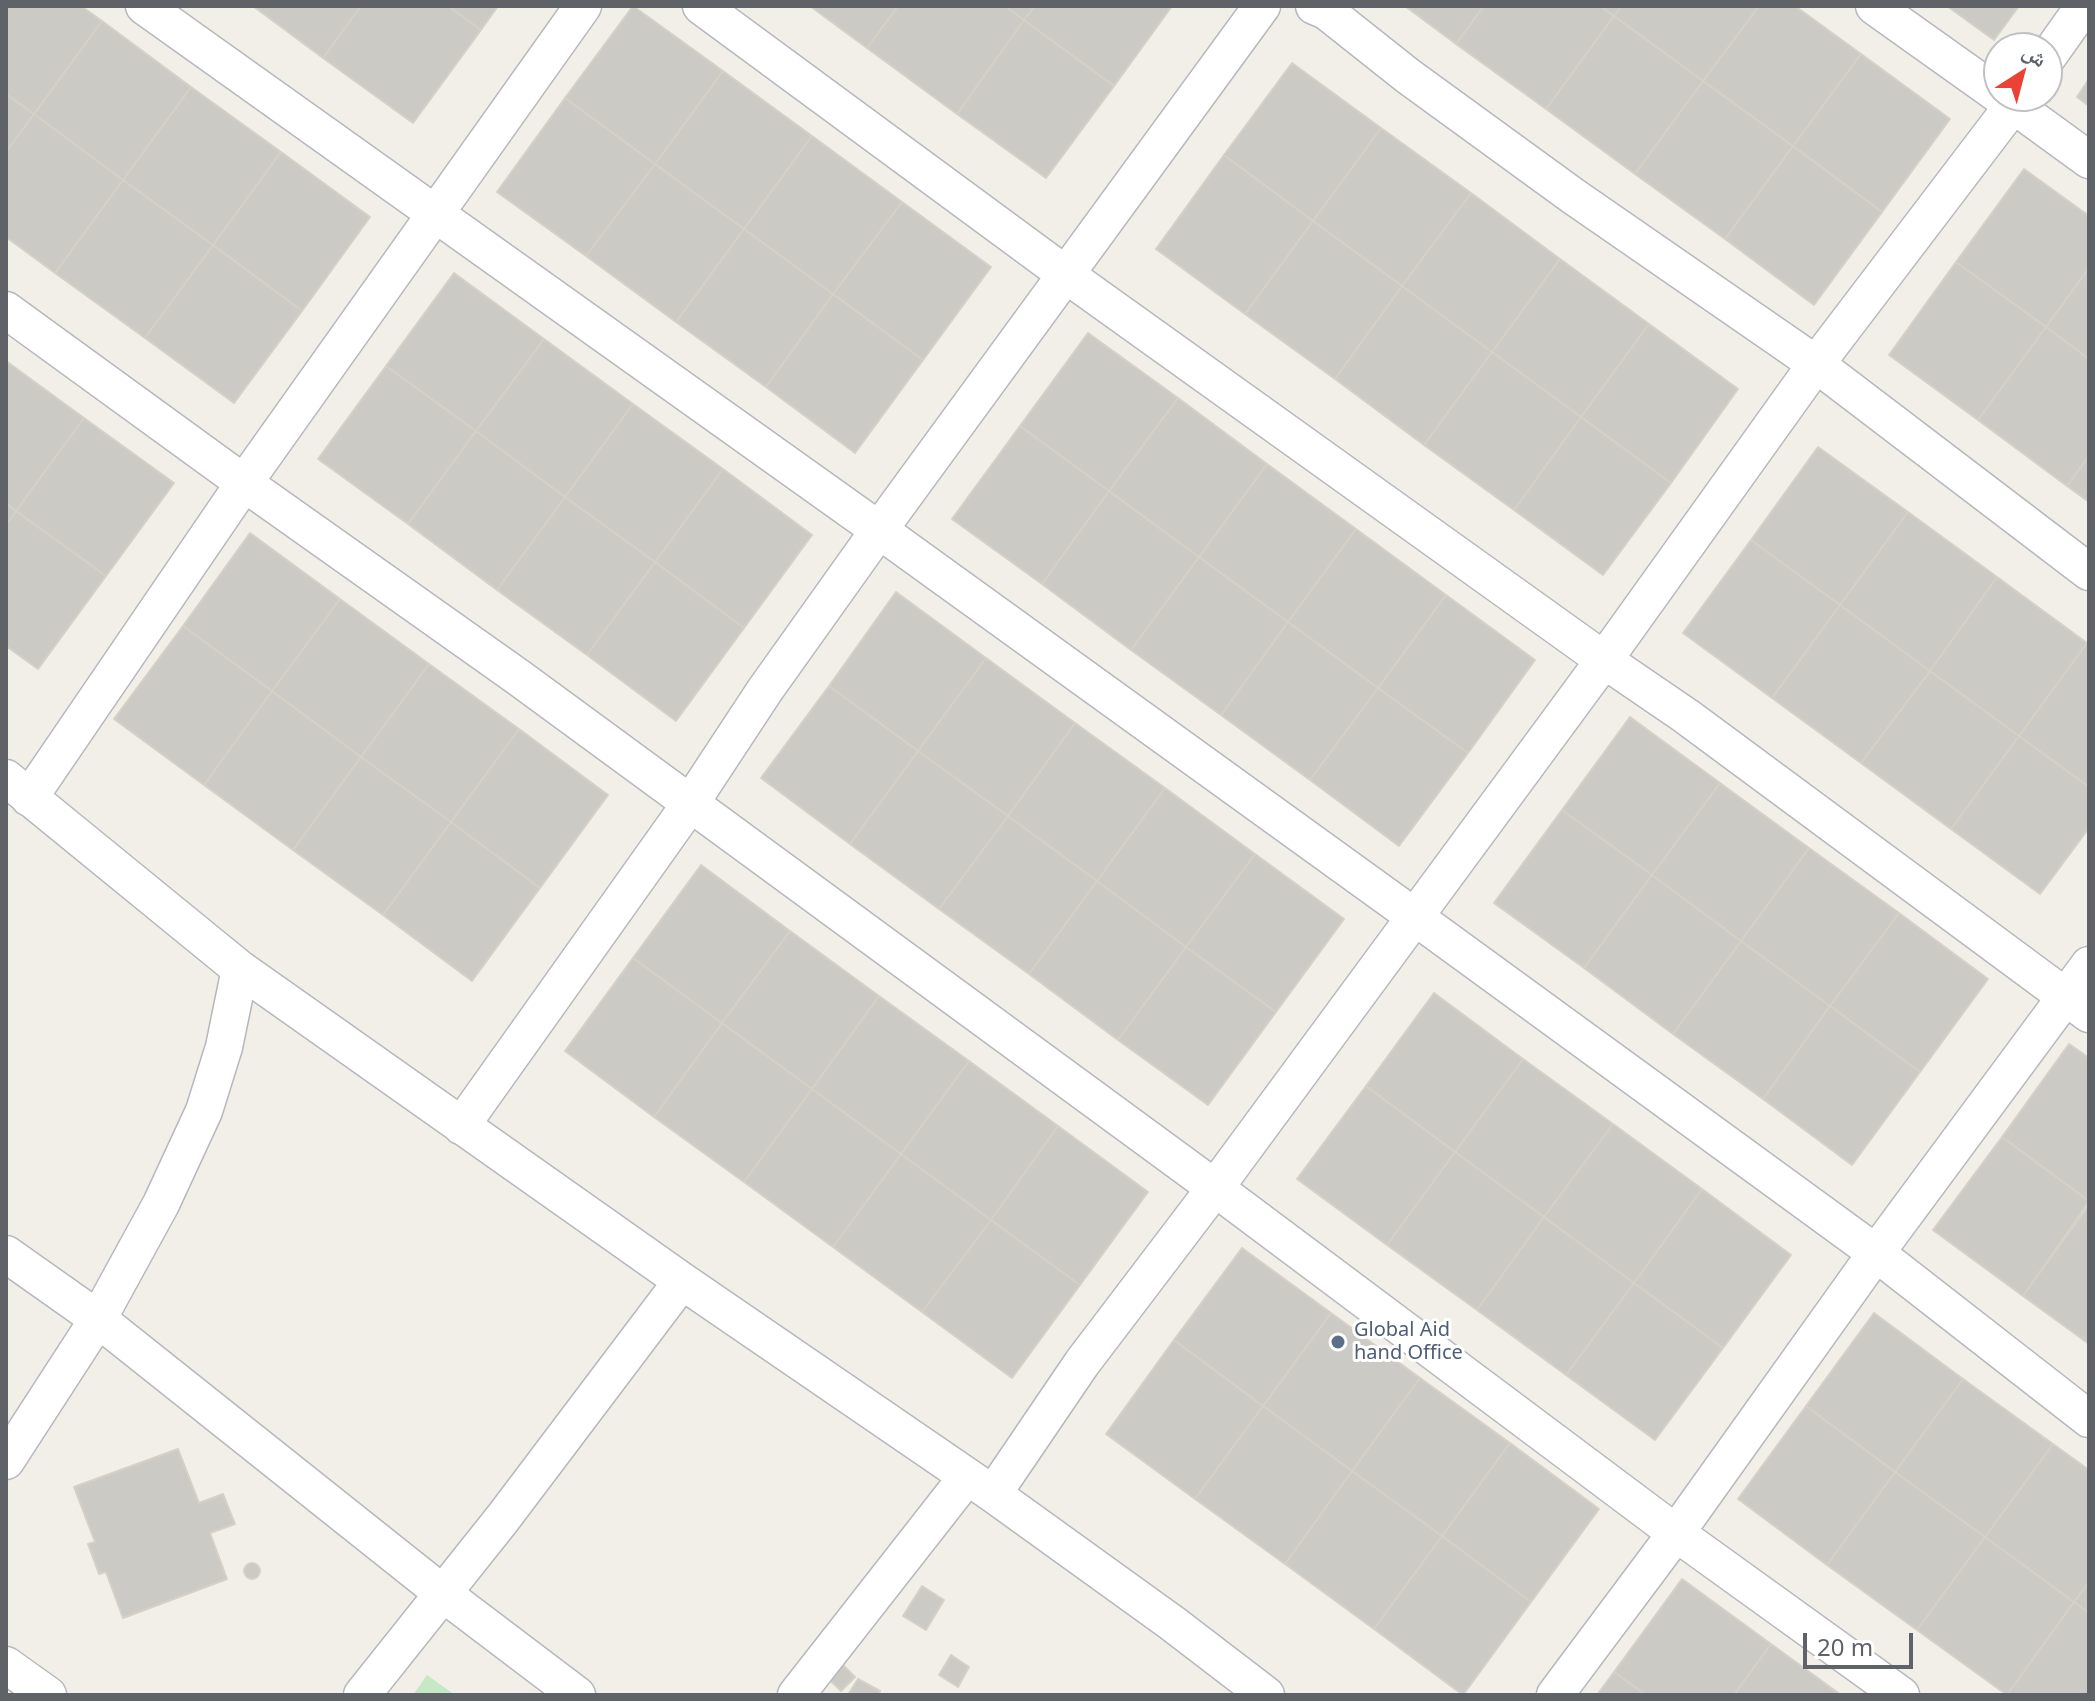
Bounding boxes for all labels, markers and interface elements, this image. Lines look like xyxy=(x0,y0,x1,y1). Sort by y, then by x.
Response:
north arrow xyxy=(1983,32,2063,112)
text: ش xyxy=(2018,35,2054,73)
place label: Global Aid hand Office xyxy=(1354,1318,1463,1365)
marker: Global Aid hand Office xyxy=(1329,1333,1347,1351)
scale bar xyxy=(1807,1617,1917,1667)
text: 20 m xyxy=(1817,1630,1873,1663)

